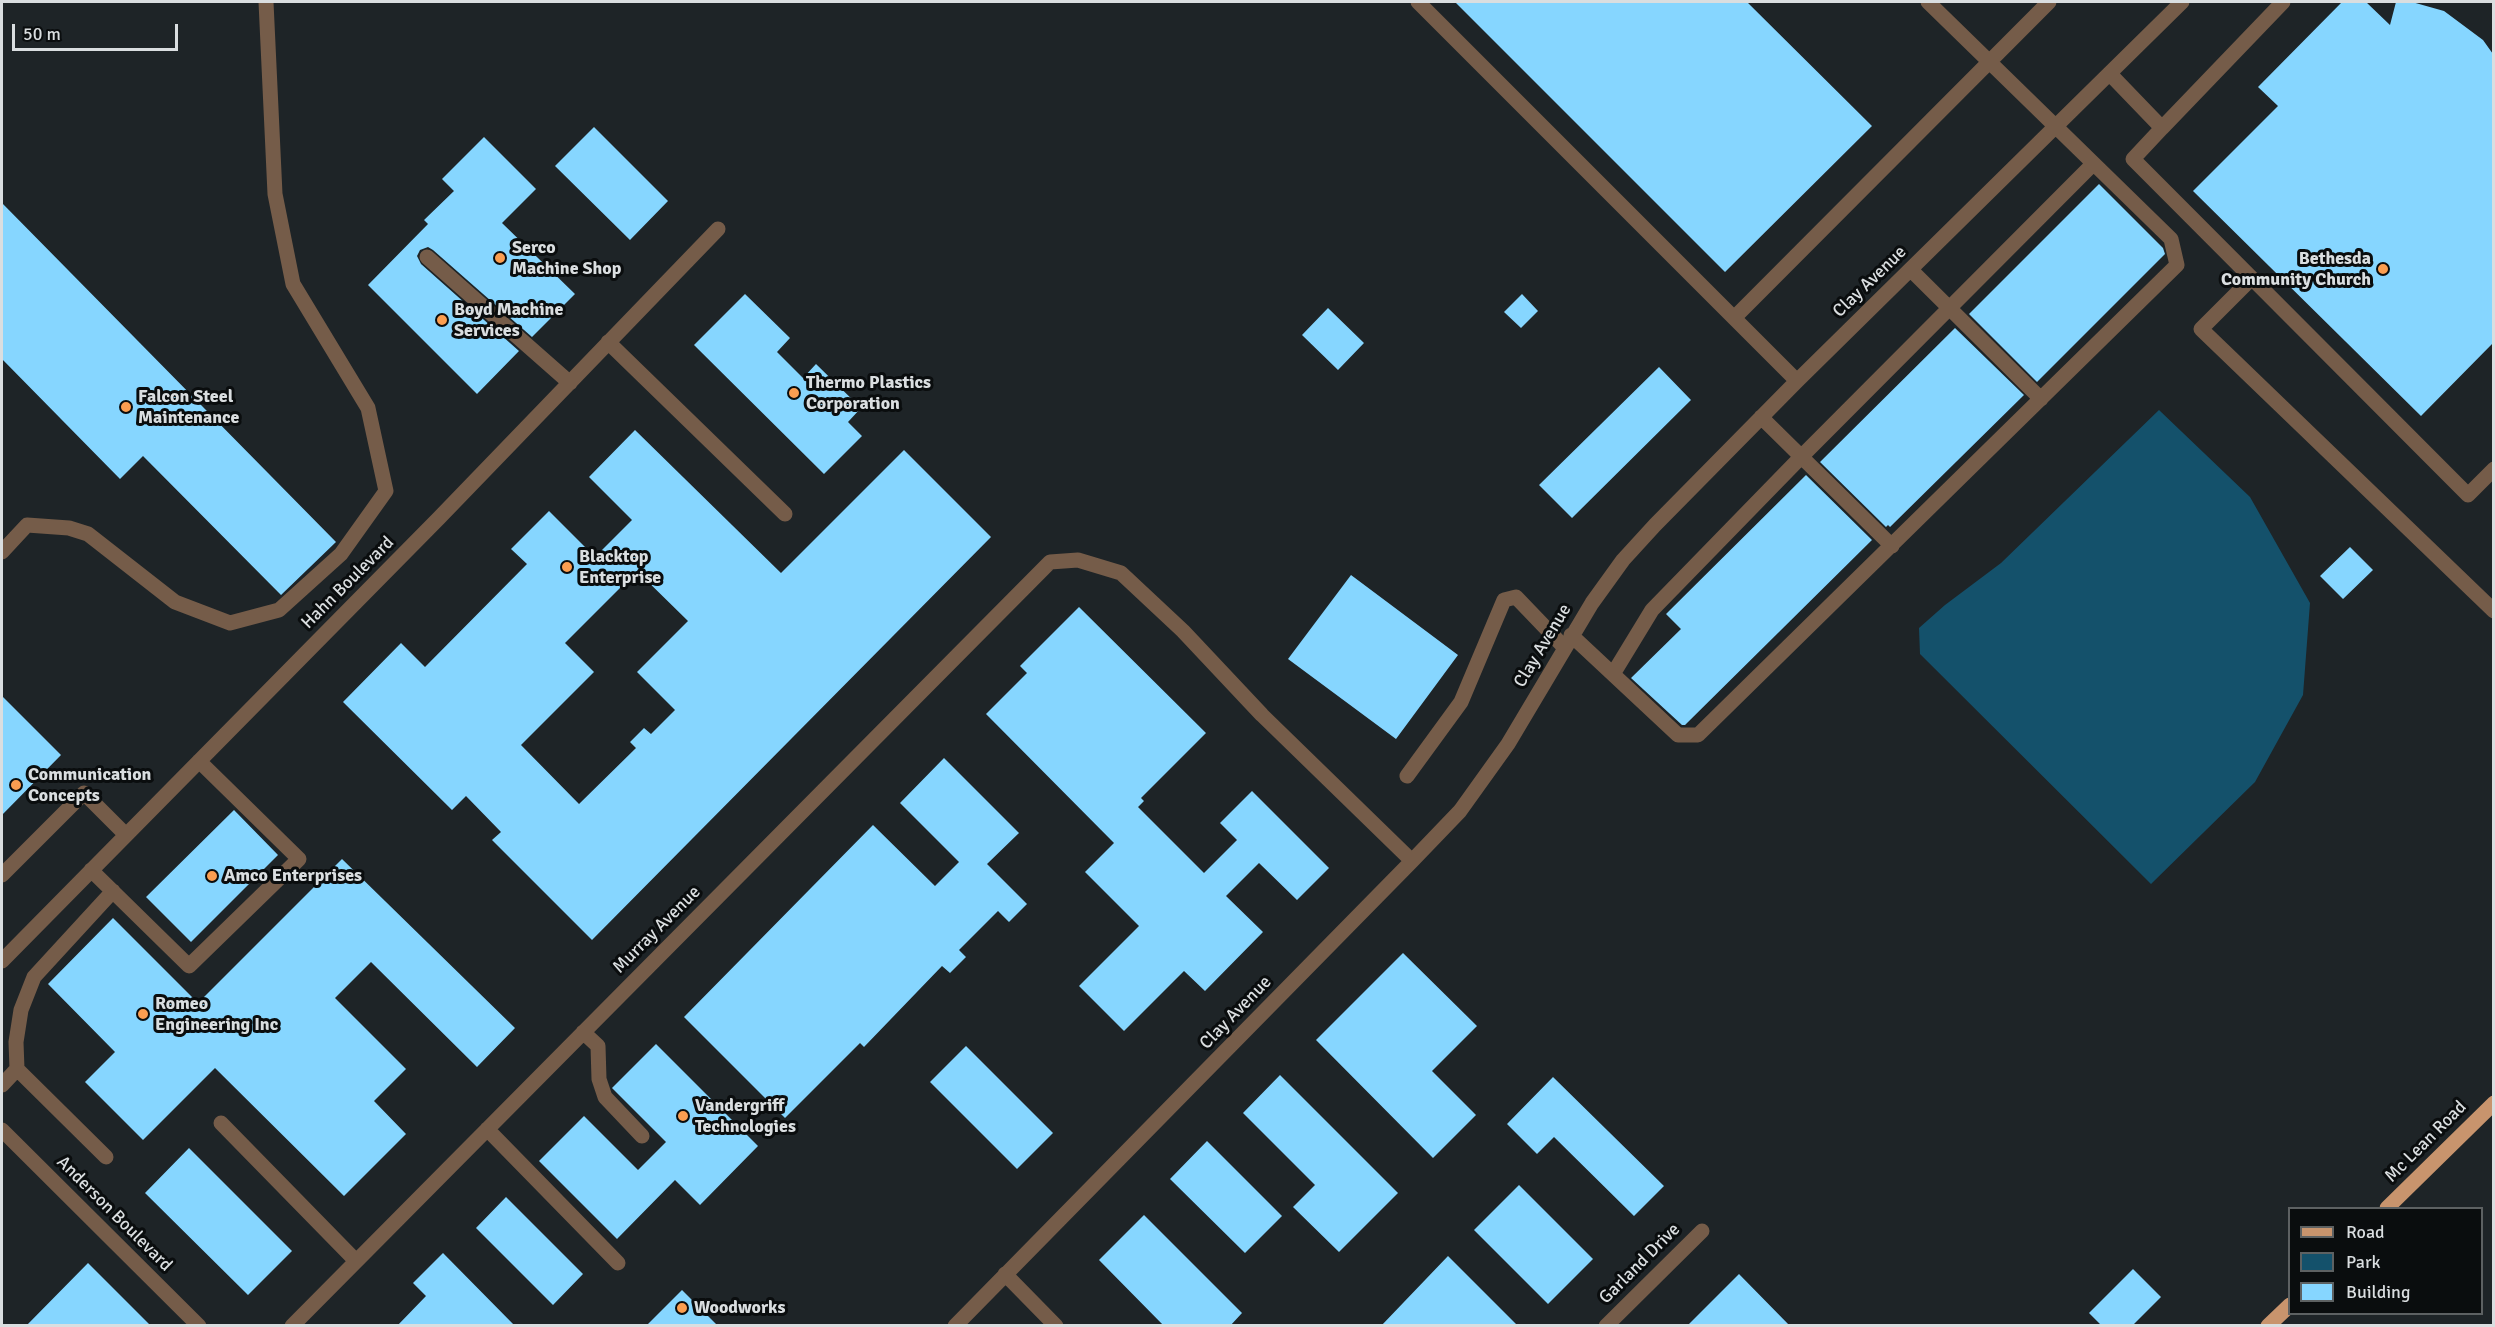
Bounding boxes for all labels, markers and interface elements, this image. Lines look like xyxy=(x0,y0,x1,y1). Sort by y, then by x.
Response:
scale bar xyxy=(15,12,182,50)
text: 50 m xyxy=(23,23,61,45)
place label: Serco Machine Shop xyxy=(512,237,621,280)
street label: Clay Avenue xyxy=(1829,242,1911,322)
place label: Bethesda Community Church xyxy=(2221,248,2371,290)
marker: Serco Machine Shop xyxy=(493,251,507,265)
marker: Bethesda Community Church xyxy=(2376,262,2390,276)
place label: Boyd Machine Services xyxy=(454,299,563,342)
marker: Boyd Machine Services xyxy=(435,313,449,327)
place label: Thermo Plastics Corporation xyxy=(806,372,931,415)
place label: Falcon Steel Maintenance xyxy=(138,386,239,428)
marker: Thermo Plastics Corporation xyxy=(787,386,801,400)
marker: Falcon Steel Maintenance xyxy=(119,400,133,414)
street label: Hahn Boulevard xyxy=(297,532,399,634)
place label: Blacktop Enterprise xyxy=(579,546,661,588)
marker: Blacktop Enterprise xyxy=(560,560,574,574)
street label: Clay Avenue xyxy=(1510,600,1576,692)
place label: Communication Concepts xyxy=(28,764,151,806)
marker: Communication Concepts xyxy=(9,778,23,792)
place label: Amco Enterprises xyxy=(224,865,362,887)
marker: Amco Enterprises xyxy=(205,869,219,883)
street label: Murray Avenue xyxy=(609,882,705,978)
street label: Clay Avenue xyxy=(1196,972,1276,1054)
place label: Romeo Engineering Inc xyxy=(155,993,278,1036)
marker: Romeo Engineering Inc xyxy=(136,1007,150,1021)
place label: Vandergriff Technologies xyxy=(695,1095,796,1138)
street label: Mc Lean Road xyxy=(2381,1097,2471,1187)
marker: Vandergriff Technologies xyxy=(676,1109,690,1123)
street label: Anderson Boulevard xyxy=(52,1152,176,1276)
legend xyxy=(2288,1207,2483,1315)
street label: Garland Drive xyxy=(1595,1219,1685,1309)
text: Road xyxy=(2346,1221,2385,1243)
text: Park xyxy=(2346,1251,2381,1273)
text: Building xyxy=(2346,1281,2410,1303)
place label: Woodworks xyxy=(694,1297,785,1319)
marker: Woodworks xyxy=(675,1301,689,1315)

